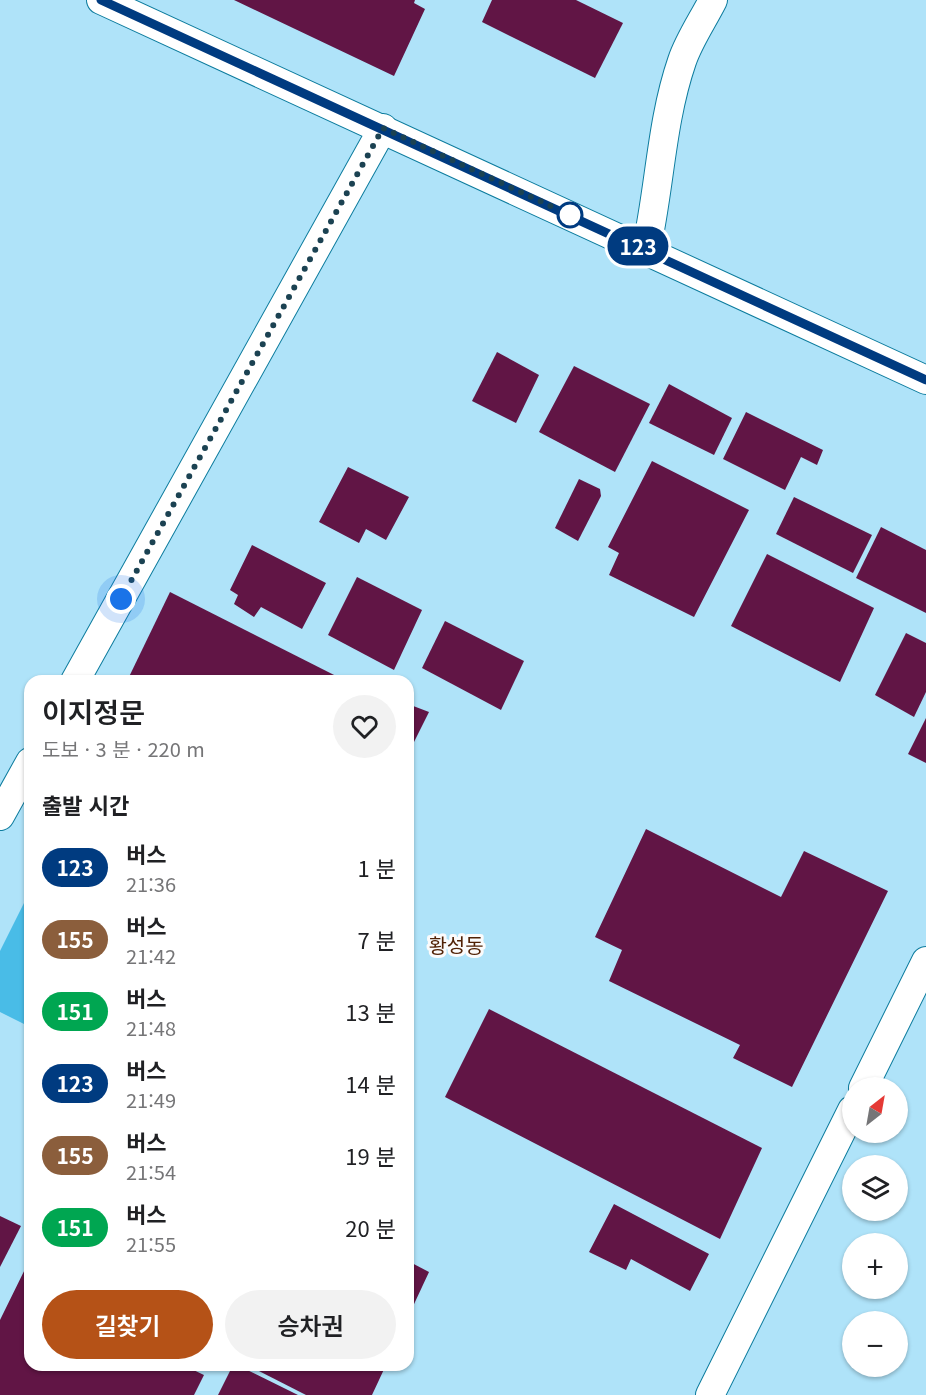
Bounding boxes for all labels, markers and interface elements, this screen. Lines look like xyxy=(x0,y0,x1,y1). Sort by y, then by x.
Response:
unlabelled marker xyxy=(557,202,583,228)
line badge: 123 xyxy=(604,226,672,266)
text: 123 xyxy=(619,231,657,261)
your location xyxy=(106,584,136,614)
text: 이지정문 xyxy=(42,691,145,731)
button: heart xyxy=(333,695,396,758)
text: 도보 · 3 분 · 220 m xyxy=(42,734,205,763)
text: 출발 시간 xyxy=(42,788,129,820)
text: 버스 xyxy=(126,837,166,869)
text: 1 분 xyxy=(357,851,396,883)
text: 123 xyxy=(56,852,94,882)
text: 21:36 xyxy=(126,869,176,898)
text: 버스 xyxy=(126,909,166,941)
text: 7 분 xyxy=(357,923,396,955)
text: 155 xyxy=(56,924,94,954)
district label: 황성동 xyxy=(428,930,484,959)
text: 21:42 xyxy=(126,941,176,970)
text: 버스 xyxy=(126,981,166,1013)
text: 13 분 xyxy=(345,995,396,1027)
text: 151 xyxy=(56,996,94,1026)
text: 21:48 xyxy=(126,1013,176,1042)
text: 버스 xyxy=(126,1053,166,1085)
text: 14 분 xyxy=(345,1067,396,1099)
text: 123 xyxy=(56,1068,94,1098)
north arrow xyxy=(842,1077,908,1143)
map controls xyxy=(842,1077,908,1377)
text: 21:49 xyxy=(126,1085,176,1114)
text: 버스 xyxy=(126,1125,166,1157)
text: 19 분 xyxy=(345,1139,396,1171)
text: 155 xyxy=(56,1140,94,1170)
button: layers xyxy=(842,1155,908,1221)
text: 21:54 xyxy=(126,1157,176,1186)
text: 버스 xyxy=(126,1197,166,1229)
text: 20 분 xyxy=(345,1211,396,1243)
text: 151 xyxy=(56,1212,94,1242)
text: 21:55 xyxy=(126,1229,176,1258)
button: + xyxy=(842,1233,908,1299)
button: 길찾기 xyxy=(42,1290,213,1359)
button: 승차권 xyxy=(225,1290,396,1359)
button: − xyxy=(842,1311,908,1377)

